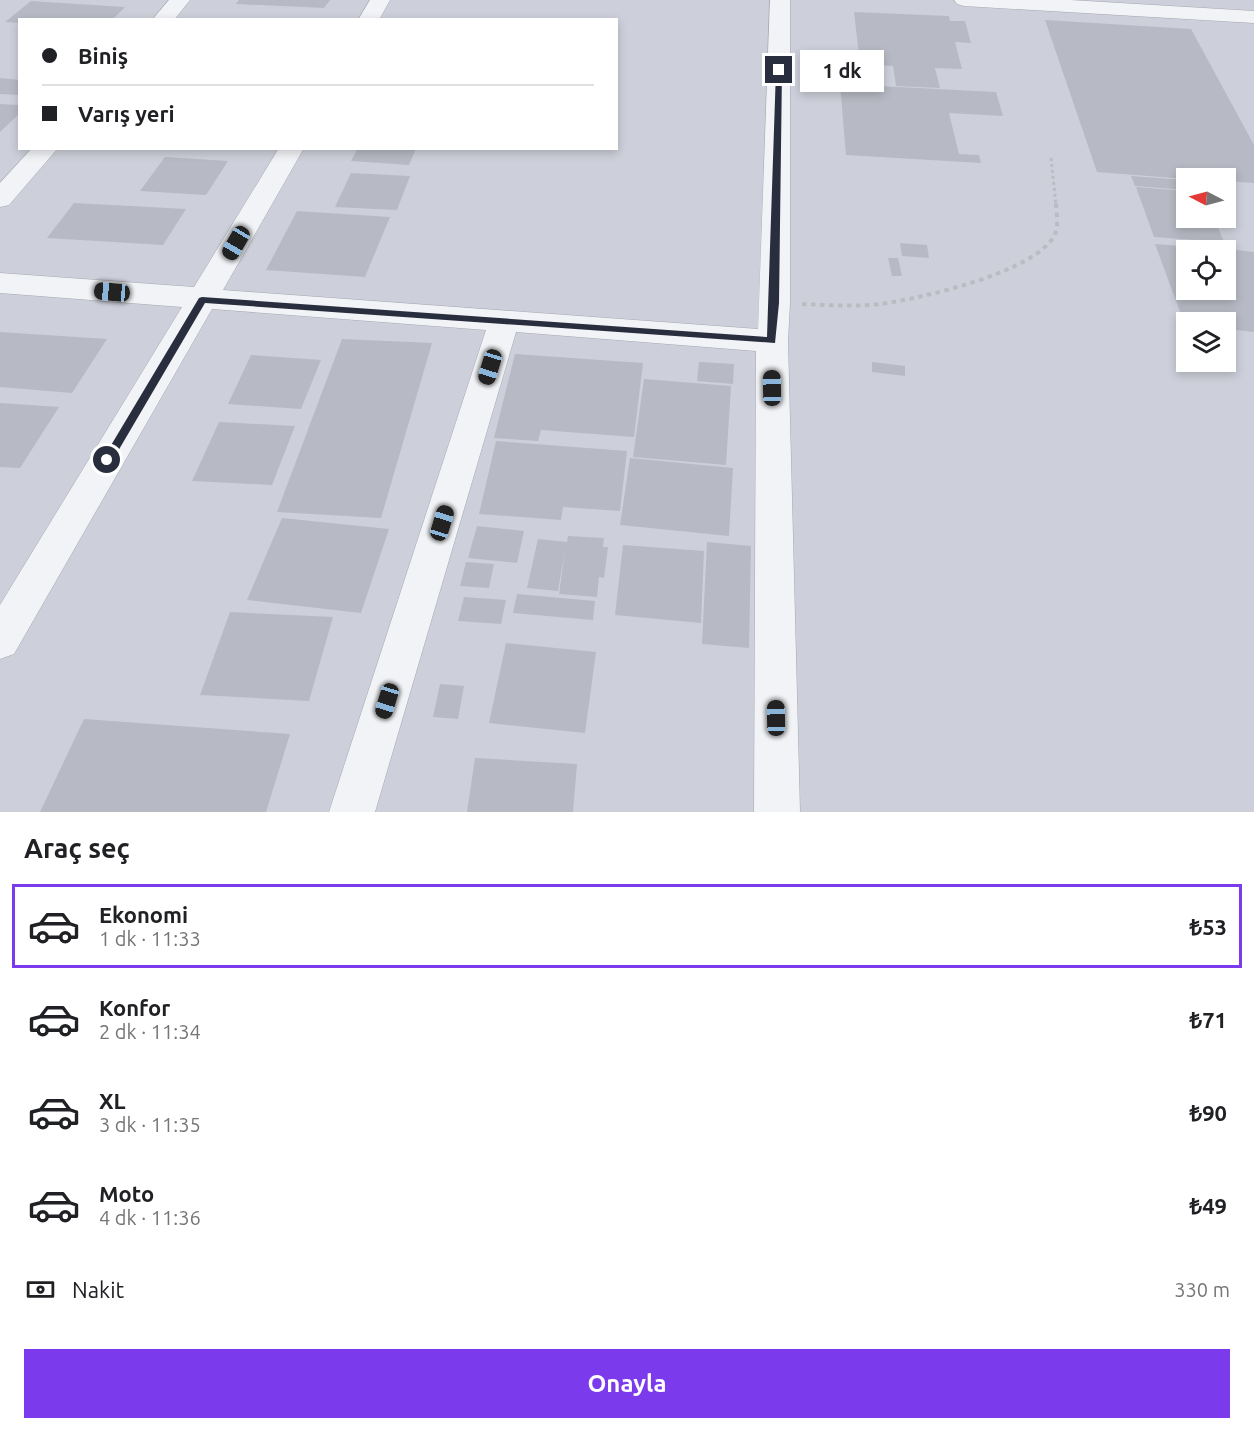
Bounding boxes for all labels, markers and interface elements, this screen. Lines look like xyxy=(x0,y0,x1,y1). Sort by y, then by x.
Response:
text: Biniş xyxy=(78,43,128,68)
callout: 1 dk xyxy=(800,49,884,91)
route end xyxy=(765,56,792,83)
text: 1 dk xyxy=(822,59,862,82)
text: Varış yeri xyxy=(78,101,175,126)
north arrow xyxy=(1176,168,1236,228)
map controls xyxy=(1176,168,1236,372)
car xyxy=(219,223,253,263)
button: locate xyxy=(1176,240,1236,300)
car xyxy=(93,281,131,303)
button: layers xyxy=(1176,312,1236,372)
car xyxy=(476,347,504,387)
car xyxy=(763,370,781,406)
route start xyxy=(93,446,120,473)
car xyxy=(428,503,456,543)
car xyxy=(373,681,401,721)
car xyxy=(767,700,785,736)
text: Araç seç xyxy=(24,833,130,863)
icon: car xyxy=(27,899,81,953)
text: Ekonomi xyxy=(99,902,188,927)
text: ₺53 xyxy=(1190,914,1227,939)
text: 1 dk · 11:33 xyxy=(99,927,201,950)
icon: car xyxy=(27,992,81,1046)
text: Konfor xyxy=(99,995,170,1020)
text: ₺71 xyxy=(1190,1007,1227,1032)
text: 2 dk · 11:34 xyxy=(99,1020,201,1043)
icon: car xyxy=(27,1085,81,1139)
text: XL xyxy=(99,1088,126,1113)
text: ₺90 xyxy=(1190,1100,1227,1125)
text: 3 dk · 11:35 xyxy=(99,1113,201,1136)
icon: car xyxy=(27,1178,81,1232)
text: Moto xyxy=(99,1181,154,1206)
text: ₺49 xyxy=(1190,1193,1227,1218)
text: 4 dk · 11:36 xyxy=(99,1206,201,1229)
icon: cash xyxy=(24,1273,57,1306)
text: Nakit xyxy=(72,1277,124,1302)
text: 330 m xyxy=(1174,1278,1230,1301)
button: Onayla xyxy=(24,1349,1230,1418)

